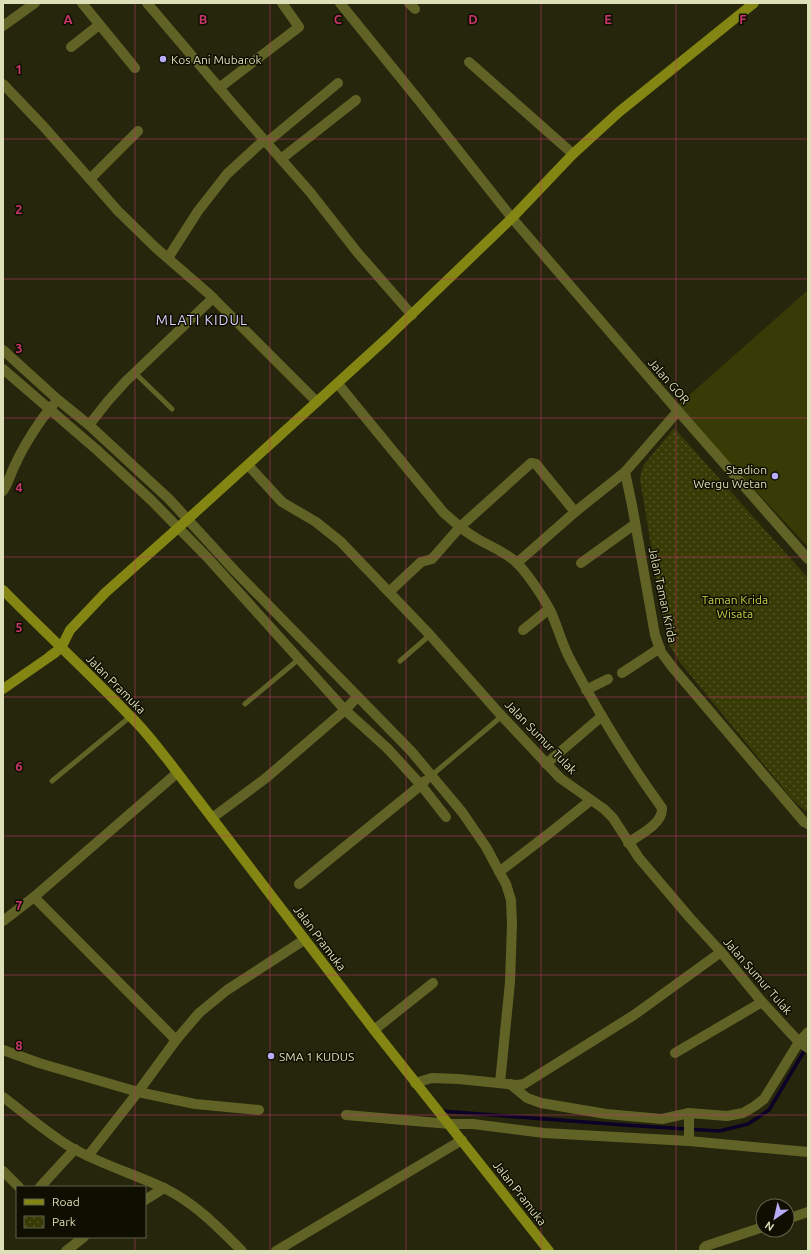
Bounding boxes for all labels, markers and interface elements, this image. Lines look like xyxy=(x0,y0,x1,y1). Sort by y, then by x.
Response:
text: A xyxy=(63,12,73,26)
text: B xyxy=(199,12,208,26)
text: C xyxy=(334,12,343,26)
text: D xyxy=(468,12,478,26)
text: E xyxy=(604,12,612,26)
text: F xyxy=(739,12,747,26)
place label: Kos Ani Mubarok xyxy=(171,53,262,66)
marker: Kos Ani Mubarok xyxy=(158,54,168,64)
text: 1 xyxy=(15,62,23,76)
text: 2 xyxy=(15,202,23,216)
district label: MLATI KIDUL xyxy=(156,312,248,328)
text: 3 xyxy=(15,341,23,355)
street label: Jalan GOR xyxy=(646,356,693,407)
place label: Stadion Wergu Wetan xyxy=(693,463,767,490)
marker: Stadion Wergu Wetan xyxy=(770,471,780,481)
text: 4 xyxy=(15,480,23,494)
street label: Jalan Taman Krida xyxy=(647,546,679,644)
park label: Taman Krida Wisata xyxy=(702,593,768,620)
text: 5 xyxy=(15,620,23,634)
street label: Jalan Pramuka xyxy=(84,652,148,716)
street label: Jalan Sumur Tulak xyxy=(503,698,579,776)
text: 6 xyxy=(15,759,23,773)
text: 7 xyxy=(15,898,23,912)
street label: Jalan Pramuka xyxy=(291,903,349,973)
street label: Jalan Sumur Tulak xyxy=(721,935,795,1017)
text: 8 xyxy=(15,1038,23,1052)
place label: SMA 1 KUDUS xyxy=(279,1050,354,1063)
marker: SMA 1 KUDUS xyxy=(266,1051,276,1061)
street label: Jalan Pramuka xyxy=(491,1158,549,1228)
legend xyxy=(16,1186,146,1238)
text: Road xyxy=(52,1195,80,1208)
north arrow xyxy=(755,1198,795,1238)
text: Park xyxy=(52,1215,76,1228)
text: N xyxy=(763,1219,776,1234)

